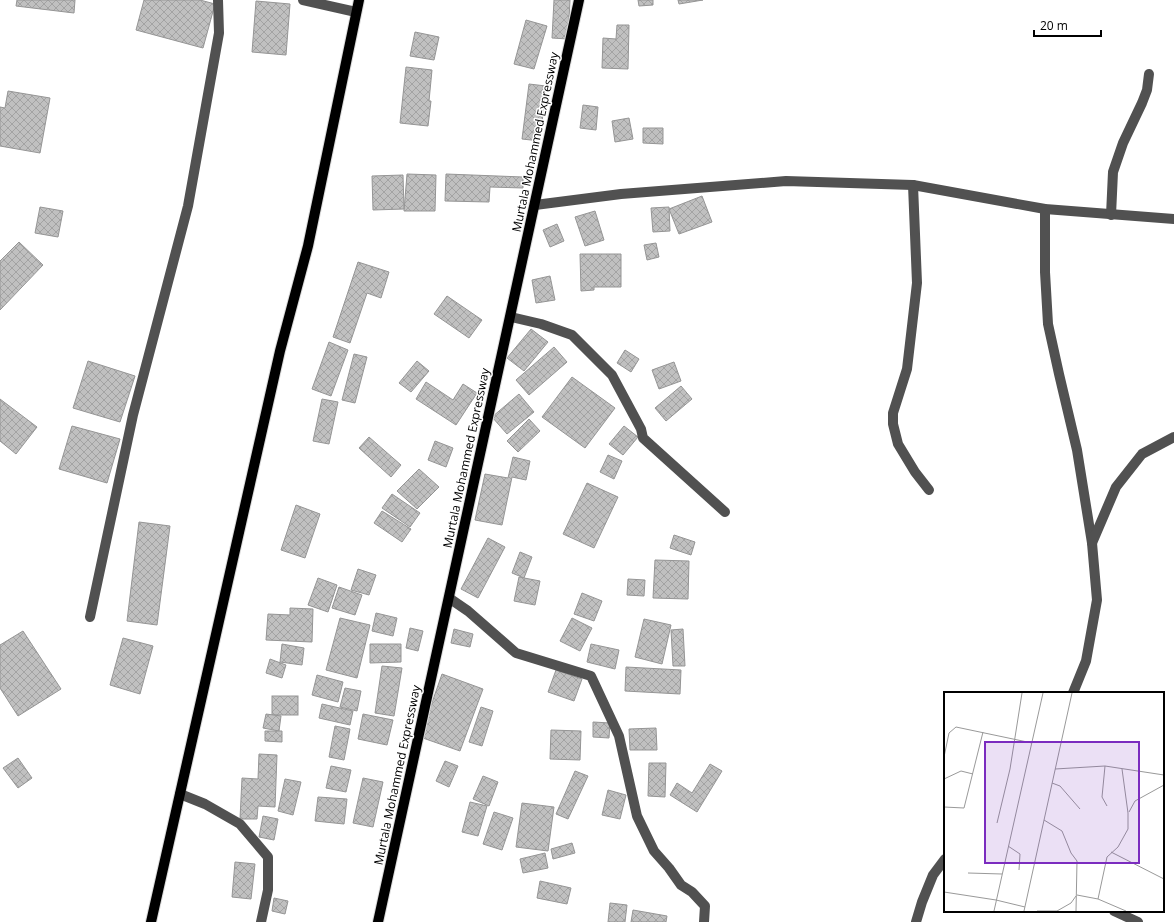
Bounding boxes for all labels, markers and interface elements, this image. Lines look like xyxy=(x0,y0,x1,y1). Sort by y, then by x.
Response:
scale bar xyxy=(1034,12,1101,38)
text: 20 m xyxy=(1040,17,1068,34)
street label: Murtala Mohammed Expressway xyxy=(508,49,563,234)
street label: Murtala Mohammed Expressway xyxy=(439,365,494,550)
street label: Murtala Mohammed Expressway xyxy=(370,682,425,867)
inset map xyxy=(944,692,1164,912)

